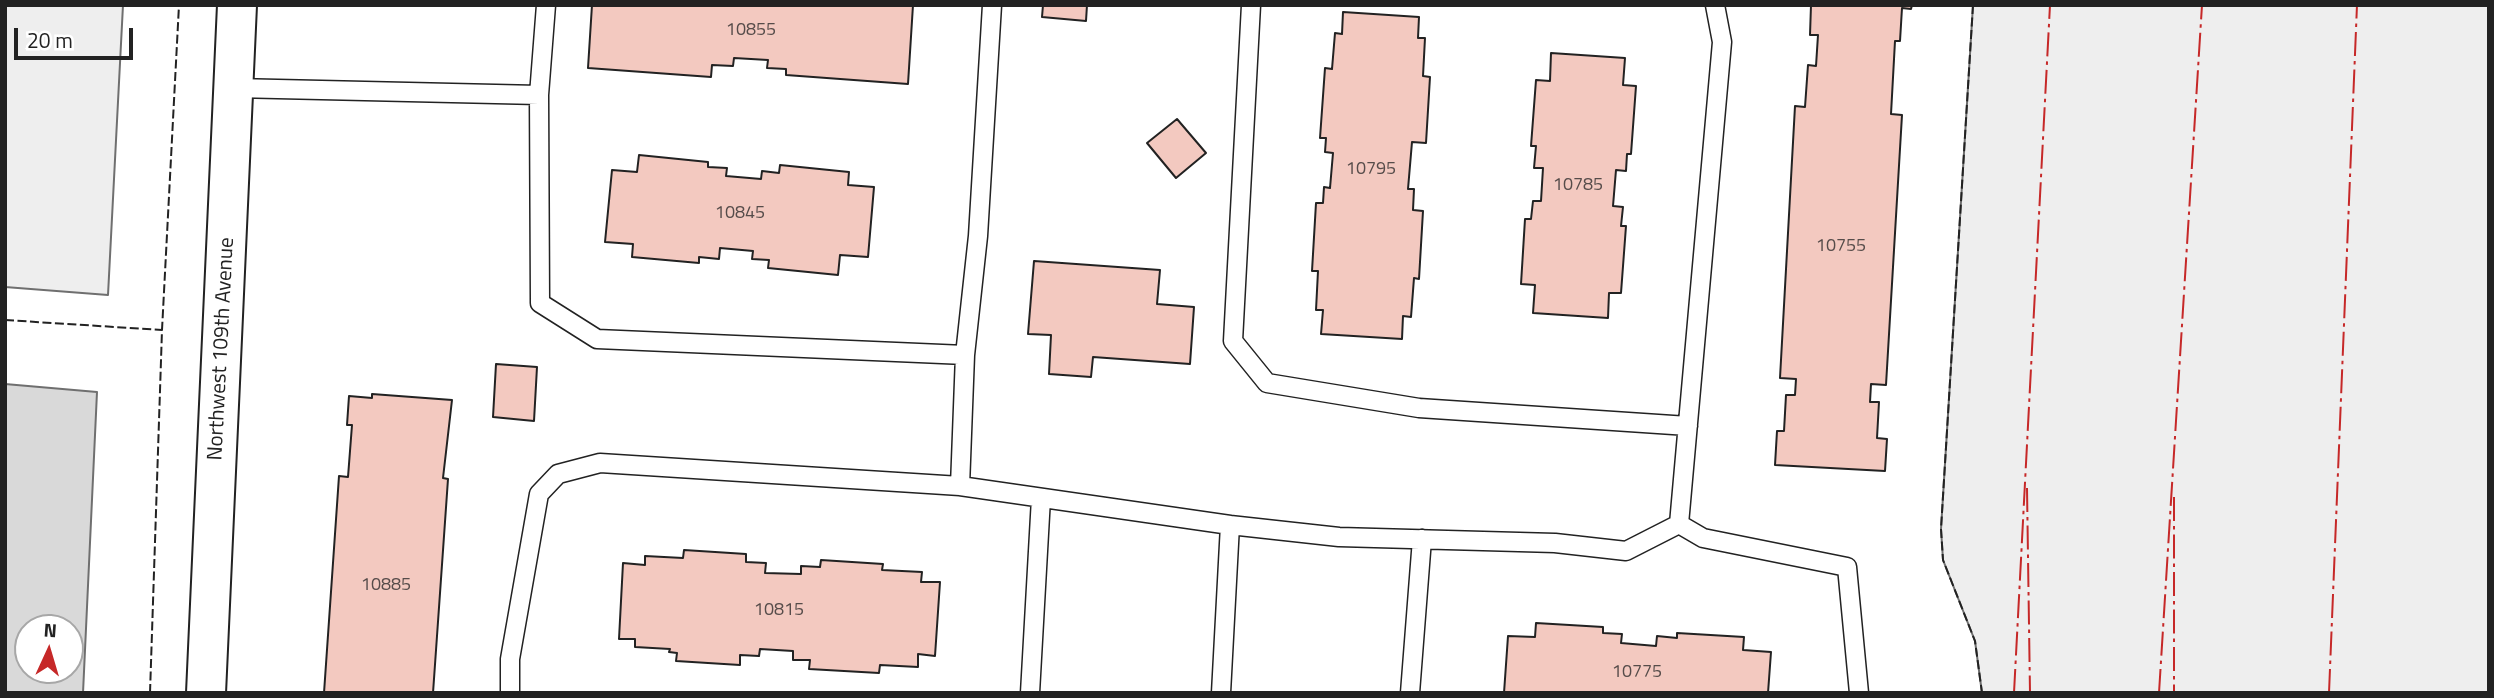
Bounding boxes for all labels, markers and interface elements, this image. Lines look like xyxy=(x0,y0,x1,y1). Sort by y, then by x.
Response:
scale bar xyxy=(18,14,136,58)
house number: 10855 xyxy=(726,20,776,42)
text: 20 m xyxy=(27,24,73,56)
house number: 10795 xyxy=(1346,159,1396,181)
house number: 10785 xyxy=(1553,175,1603,197)
house number: 10845 xyxy=(715,203,765,225)
house number: 10755 xyxy=(1816,236,1866,258)
street label: Northwest 109th Avenue xyxy=(204,237,240,461)
house number: 10885 xyxy=(361,575,411,597)
house number: 10815 xyxy=(754,600,804,622)
north arrow xyxy=(14,614,84,684)
text: N xyxy=(43,615,58,644)
house number: 10775 xyxy=(1612,662,1662,684)

